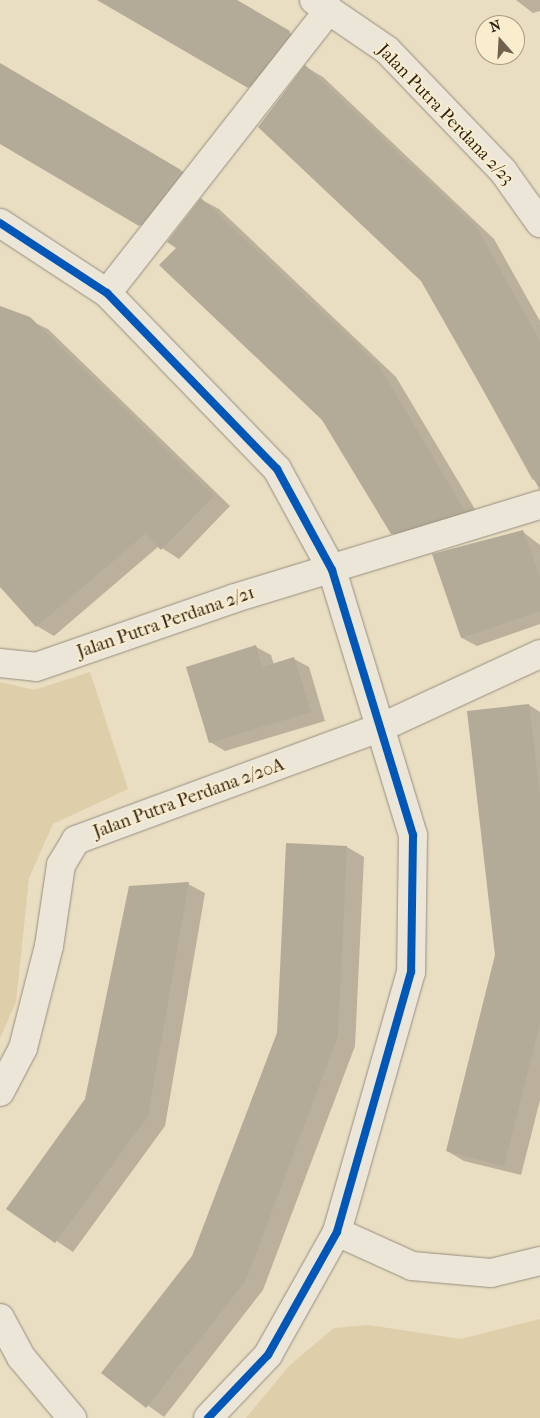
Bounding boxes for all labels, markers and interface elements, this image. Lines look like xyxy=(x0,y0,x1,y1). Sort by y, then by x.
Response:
north arrow xyxy=(475,15,525,65)
text: N xyxy=(487,17,503,36)
street label: Jalan Putra Perdana 2/23 xyxy=(372,40,518,190)
street label: Jalan Putra Perdana 2/21 xyxy=(74,582,258,664)
street label: Jalan Putra Perdana 2/20A xyxy=(91,754,287,844)

